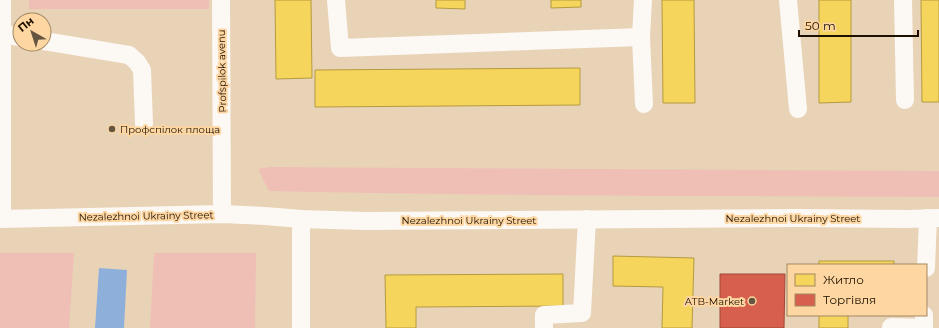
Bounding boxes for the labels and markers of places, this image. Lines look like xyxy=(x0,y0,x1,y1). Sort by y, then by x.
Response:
place label: Профспілок площа xyxy=(120,123,220,136)
marker: Профспілок площа xyxy=(107,124,117,134)
place label: ATB-Market xyxy=(685,295,744,308)
marker: ATB-Market xyxy=(747,296,757,306)

